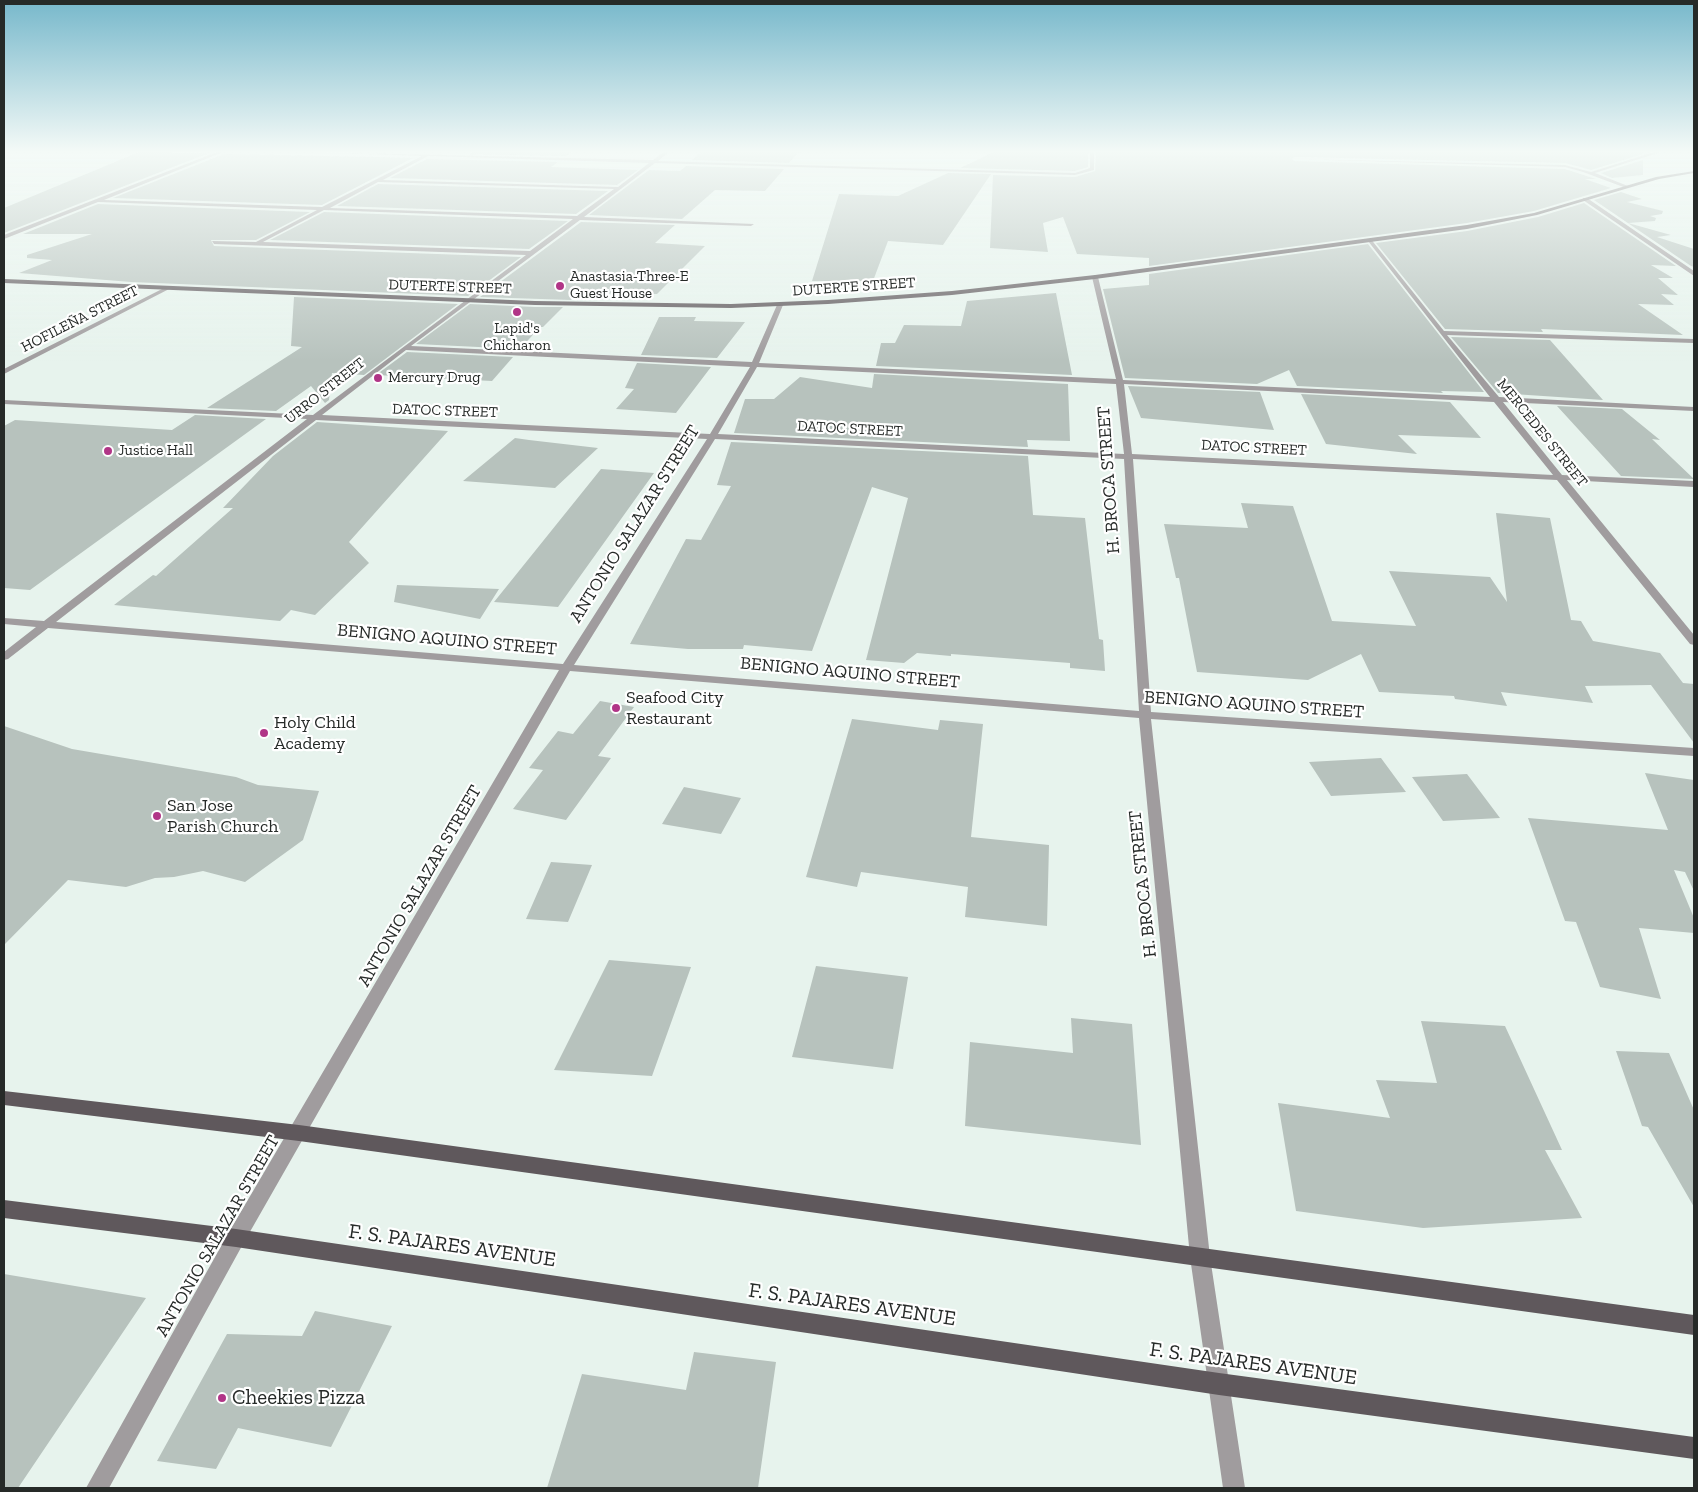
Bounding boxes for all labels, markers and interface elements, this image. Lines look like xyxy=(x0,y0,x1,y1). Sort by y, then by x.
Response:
place label: Anastasia-Three-E Guest House xyxy=(570,268,689,303)
street label: DUTERTE STREET xyxy=(792,274,916,300)
street label: DUTERTE STREET xyxy=(388,276,512,298)
marker: Anastasia-Three-E Guest House xyxy=(554,280,566,292)
street label: HOFILEÑA STREET xyxy=(18,282,142,356)
marker: Lapid's Chicharon xyxy=(511,306,523,318)
place label: Lapid's Chicharon xyxy=(483,320,551,355)
street label: URRO STREET xyxy=(281,354,369,428)
place label: Mercury Drug xyxy=(388,369,480,387)
marker: Mercury Drug xyxy=(372,372,384,384)
street label: MERCEDES STREET xyxy=(1493,375,1591,491)
street label: DATOC STREET xyxy=(392,400,498,422)
street label: H. BROCA STREET xyxy=(1093,405,1125,555)
street label: DATOC STREET xyxy=(797,417,903,441)
street label: ANTONIO SALAZAR STREET xyxy=(565,421,705,627)
street label: DATOC STREET xyxy=(1201,436,1307,460)
place label: Justice Hall xyxy=(118,442,193,460)
marker: Justice Hall xyxy=(102,445,114,457)
street label: BENIGNO AQUINO STREET xyxy=(336,620,558,660)
street label: BENIGNO AQUINO STREET xyxy=(739,653,961,693)
place label: Seafood City Restaurant xyxy=(626,687,723,730)
street label: BENIGNO AQUINO STREET xyxy=(1143,687,1365,723)
marker: Seafood City Restaurant xyxy=(610,702,622,714)
place label: Holy Child Academy xyxy=(274,712,356,754)
marker: Holy Child Academy xyxy=(258,727,270,739)
street label: ANTONIO SALAZAR STREET xyxy=(353,782,487,990)
place label: San Jose Parish Church xyxy=(167,795,278,838)
street label: H. BROCA STREET xyxy=(1125,809,1161,959)
marker: San Jose Parish Church xyxy=(151,810,163,822)
street label: ANTONIO SALAZAR STREET xyxy=(151,1132,285,1340)
street label: F. S. PAJARES AVENUE xyxy=(347,1219,557,1273)
street label: F. S. PAJARES AVENUE xyxy=(747,1278,957,1332)
street label: F. S. PAJARES AVENUE xyxy=(1148,1337,1358,1391)
place label: Cheekies Pizza xyxy=(232,1385,365,1411)
marker: Cheekies Pizza xyxy=(216,1392,228,1404)

